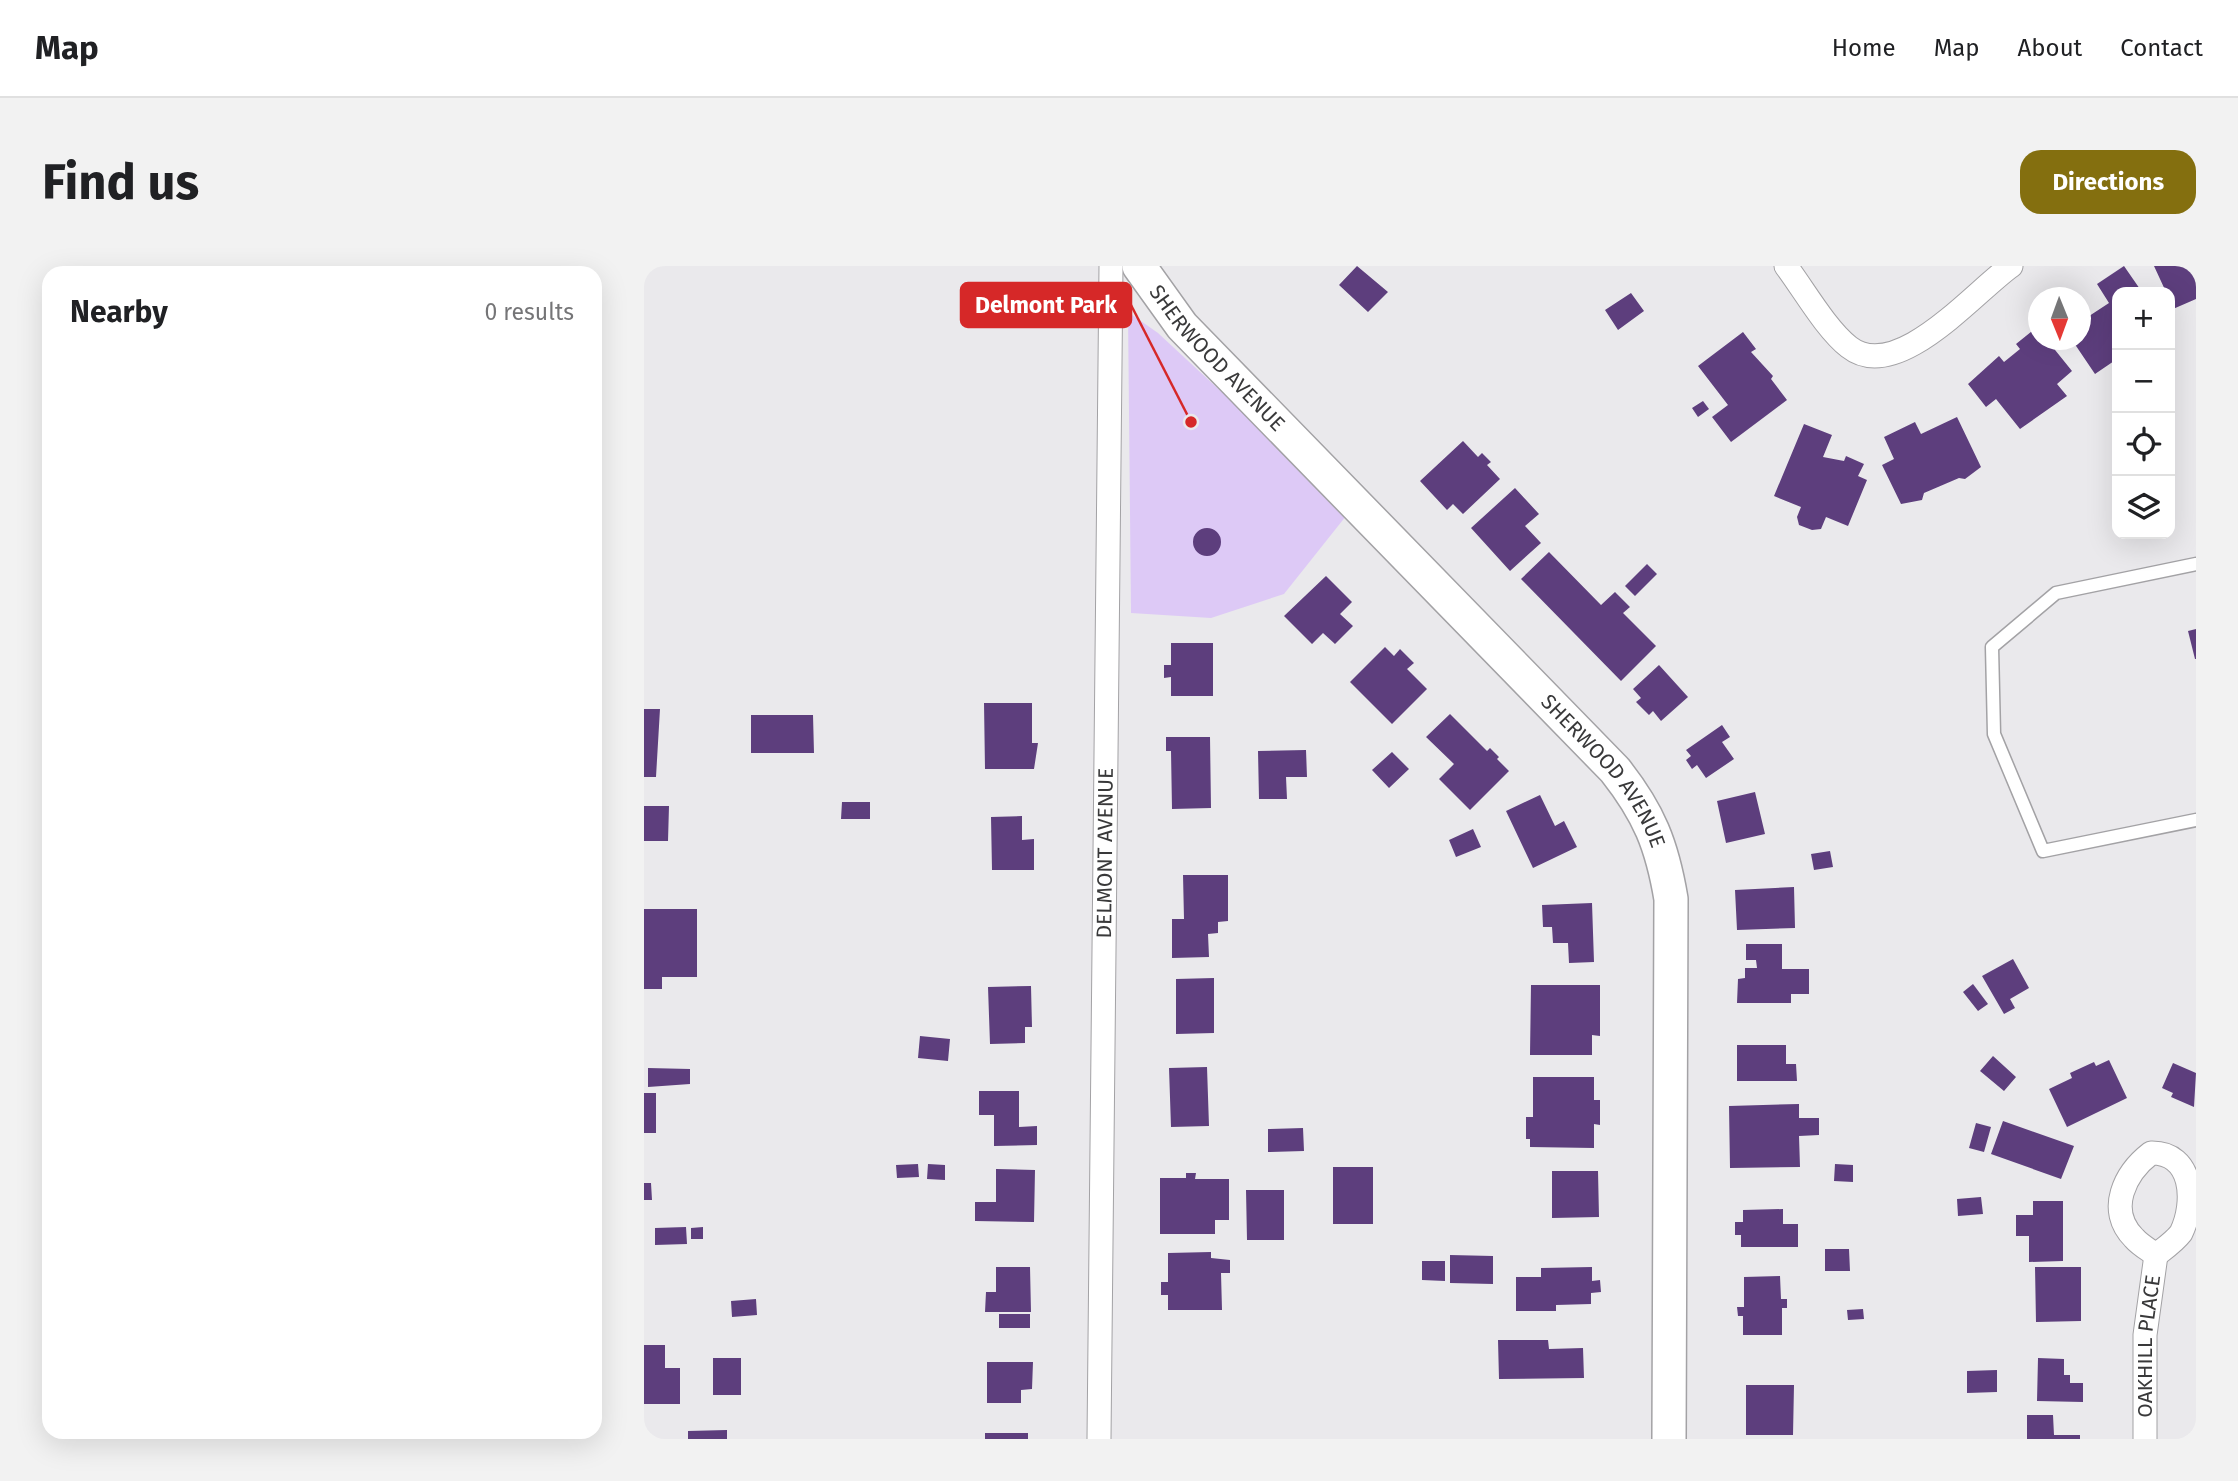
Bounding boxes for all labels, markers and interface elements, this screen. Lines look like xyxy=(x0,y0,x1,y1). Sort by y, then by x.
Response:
text: Map xyxy=(35,28,99,68)
text: Home xyxy=(1832,34,1896,62)
text: Map xyxy=(1934,34,1980,62)
text: About xyxy=(2018,34,2082,62)
text: Contact xyxy=(2120,34,2203,62)
button: Directions xyxy=(2020,150,2196,214)
text: Find us xyxy=(42,153,199,212)
street label: SHERWOOD AVENUE xyxy=(1144,280,1290,437)
callout: Delmont Park xyxy=(961,283,1131,327)
north arrow xyxy=(2028,287,2091,350)
map controls xyxy=(2112,287,2175,539)
button: + xyxy=(2112,287,2175,350)
text: Delmont Park xyxy=(975,291,1117,319)
text: Nearby xyxy=(70,294,168,330)
text: 0 results xyxy=(484,298,574,326)
button: − xyxy=(2112,350,2175,413)
button: locate xyxy=(2112,413,2175,476)
button: layers xyxy=(2112,476,2175,539)
street label: SHERWOOD AVENUE xyxy=(1535,689,1671,851)
street label: DELMONT AVENUE xyxy=(1091,768,1119,939)
street label: OAKHILL PLACE xyxy=(2132,1273,2166,1418)

